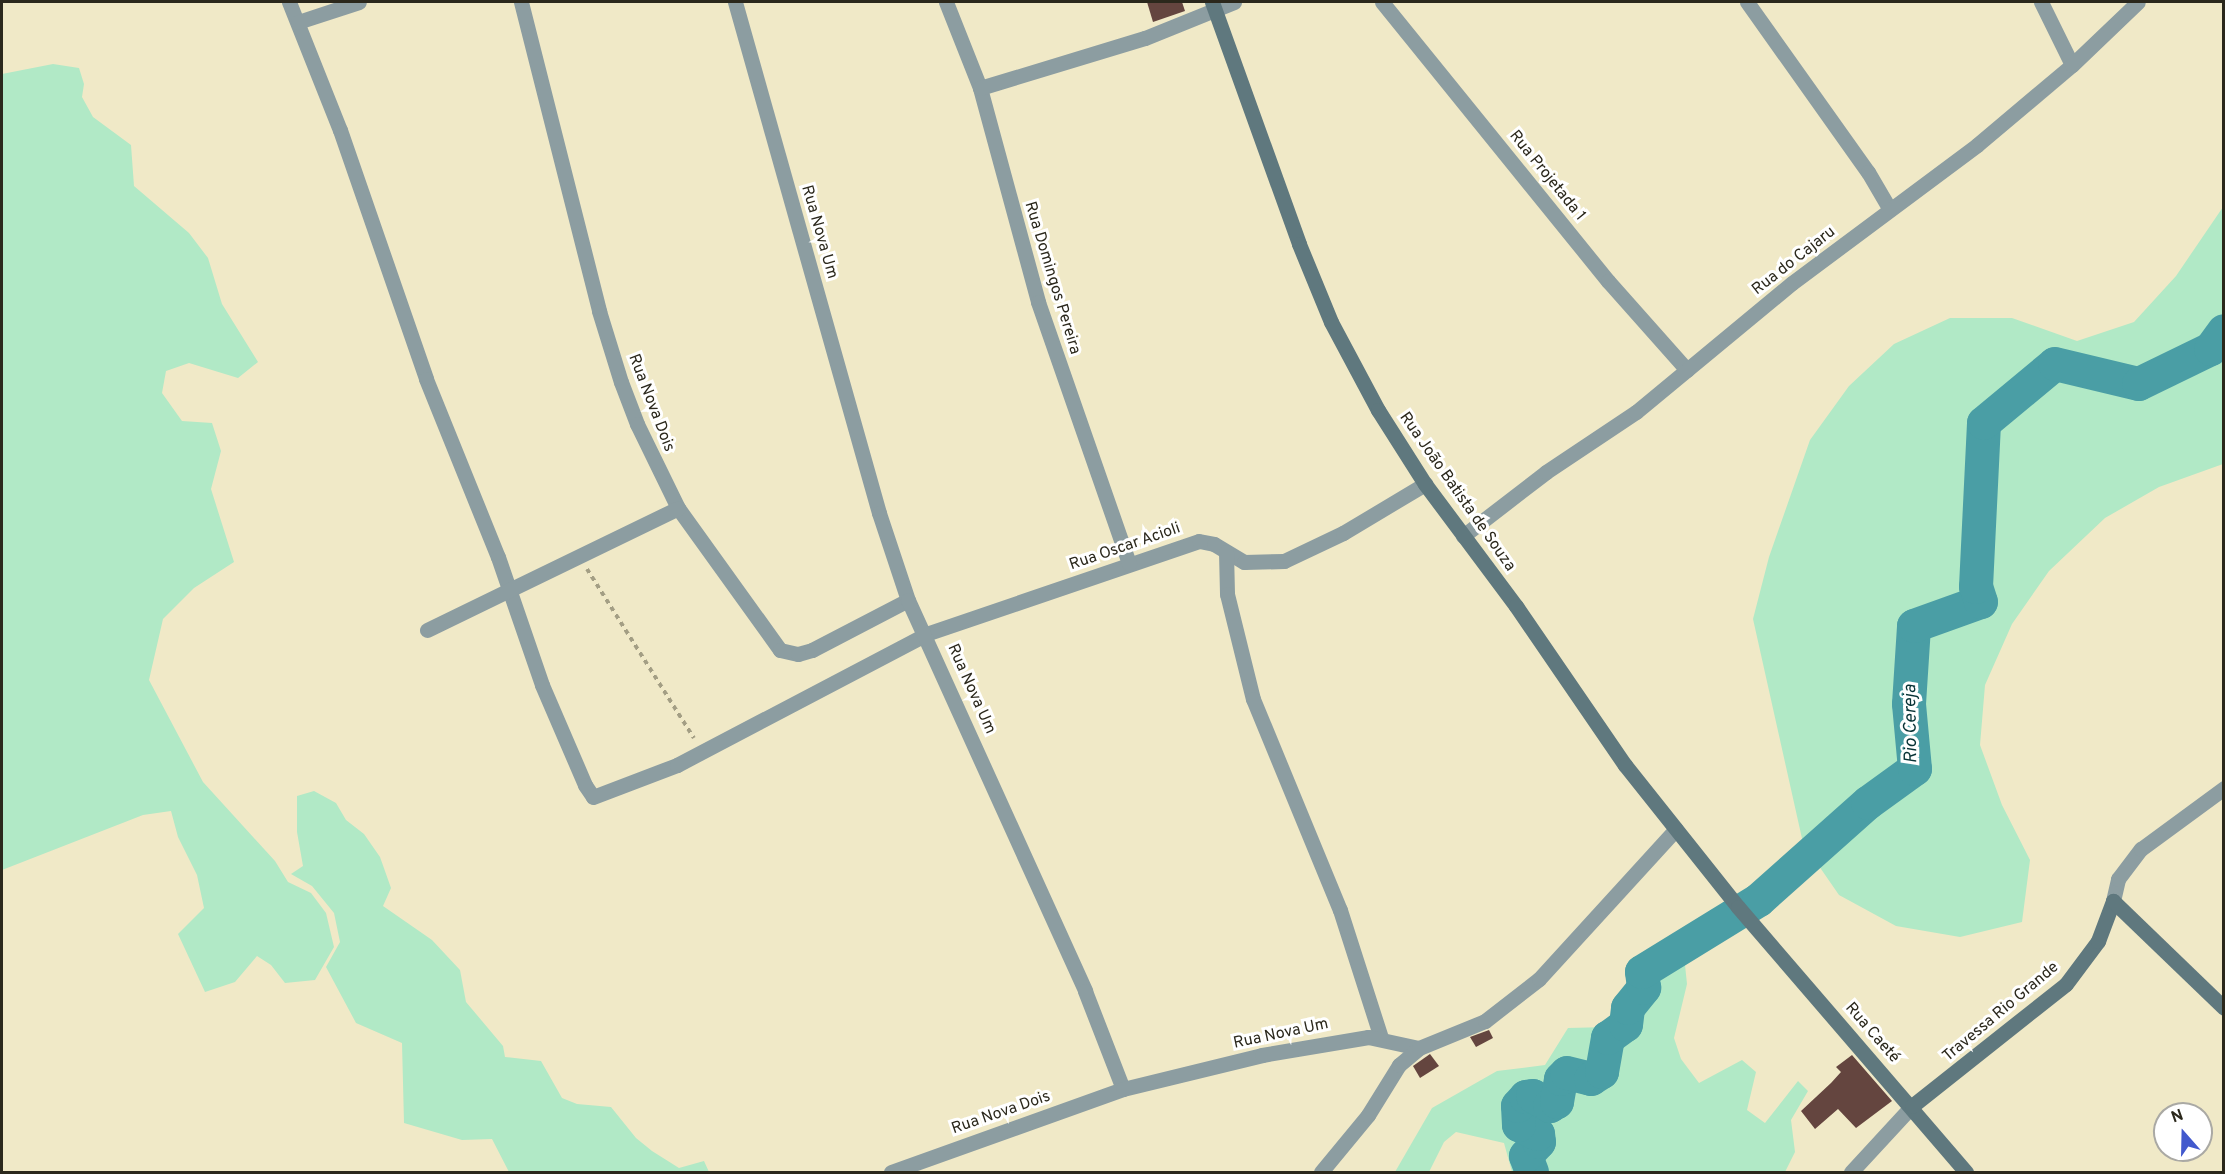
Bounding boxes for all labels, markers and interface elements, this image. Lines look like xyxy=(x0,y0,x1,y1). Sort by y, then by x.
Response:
street label: Rua Projetada 1 xyxy=(1505,127,1589,225)
street label: Rua Nova Um xyxy=(796,183,842,281)
street label: Rua Domingos Pereira xyxy=(1020,199,1084,357)
street label: Rua do Cajaru xyxy=(1749,223,1839,299)
street label: Rua Nova Dois xyxy=(624,351,678,455)
street label: Rua João Batista de Souza xyxy=(1395,409,1519,575)
street label: Rua Oscar Acioli xyxy=(1067,519,1183,575)
street label: Rua Nova Um xyxy=(943,641,999,737)
water label: Rio Cereja xyxy=(1901,684,1923,764)
street label: Travessa Rio Grande xyxy=(1939,958,2063,1066)
street label: Rua Caeté xyxy=(1841,999,1903,1067)
street label: Rua Nova Um xyxy=(1232,1015,1330,1053)
street label: Rua Nova Dois xyxy=(949,1087,1053,1139)
north arrow xyxy=(2153,1102,2213,1162)
text: N xyxy=(2169,1106,2186,1128)

